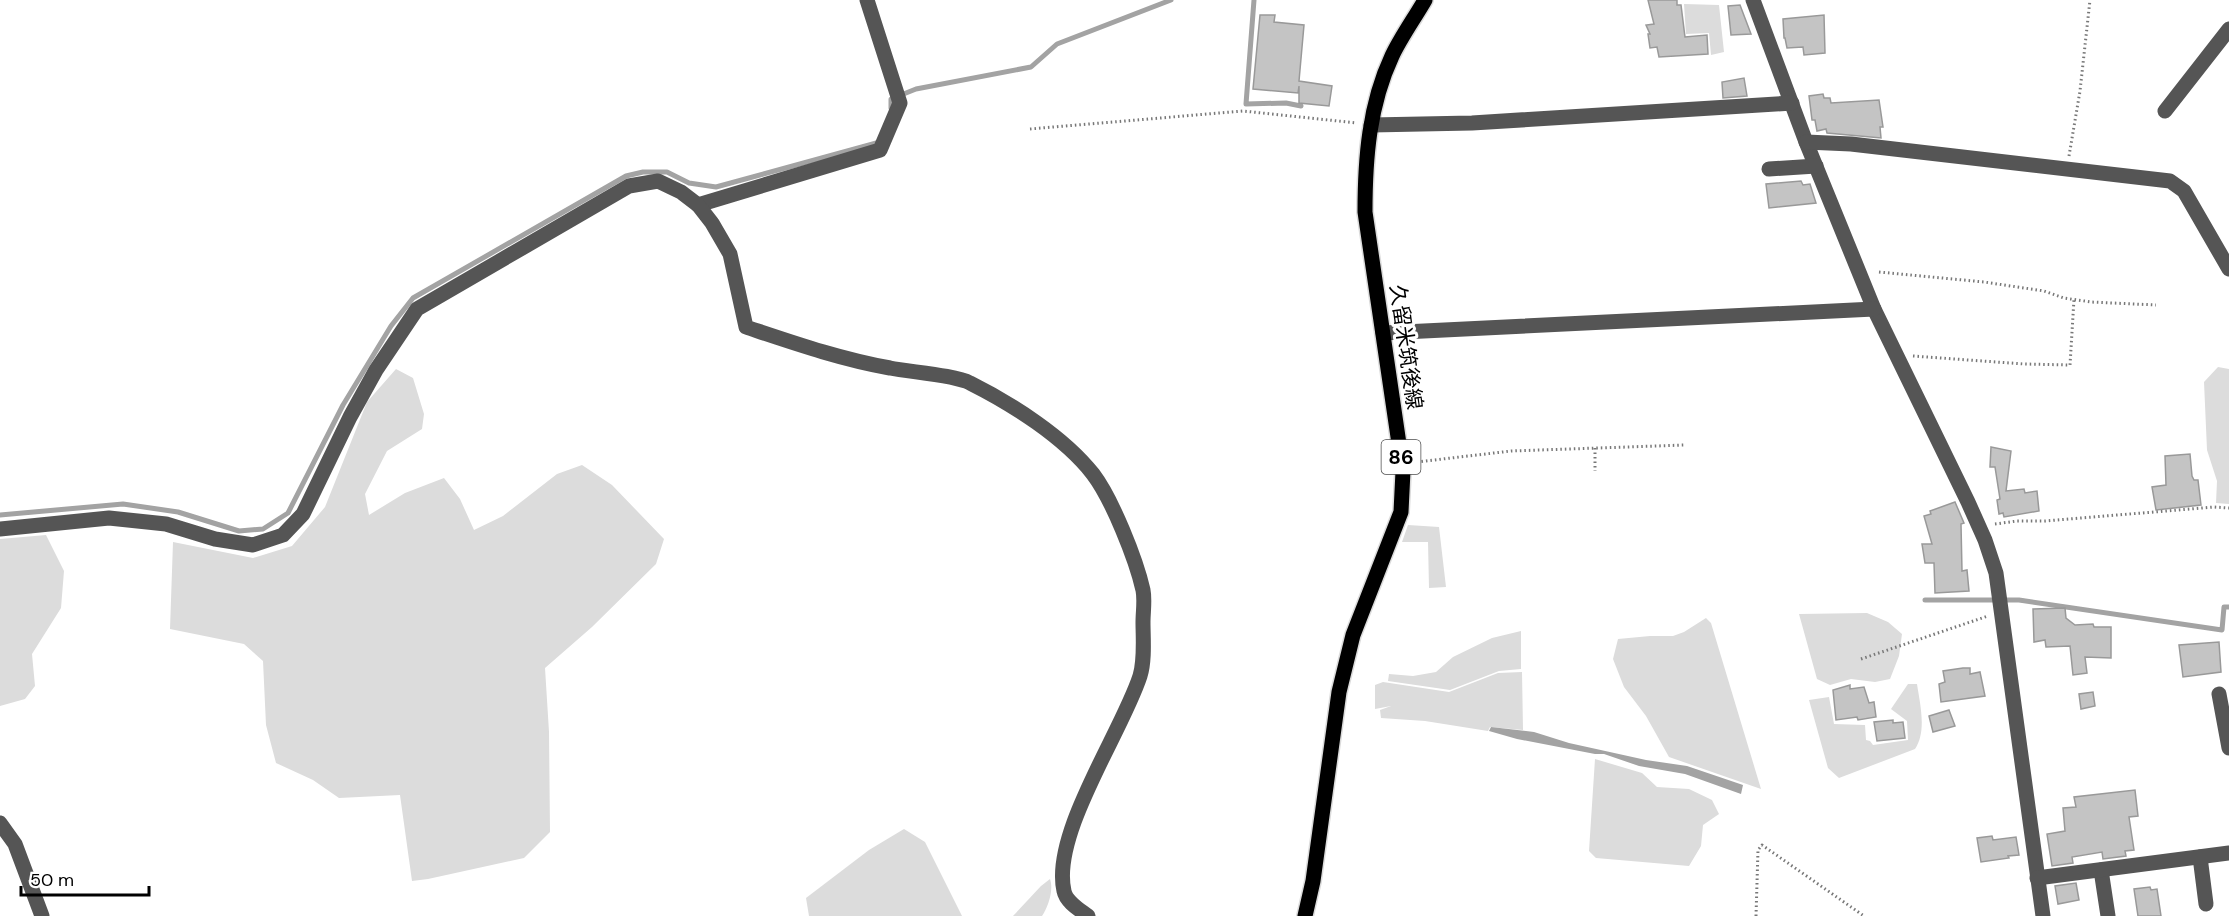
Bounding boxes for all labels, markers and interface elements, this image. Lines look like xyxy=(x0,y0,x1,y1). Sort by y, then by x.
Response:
street label: 久留米筑後線 xyxy=(1383,283,1429,411)
road number: 86 xyxy=(1382,440,1420,474)
scale bar xyxy=(21,859,148,897)
text: 50 m xyxy=(30,868,74,892)

